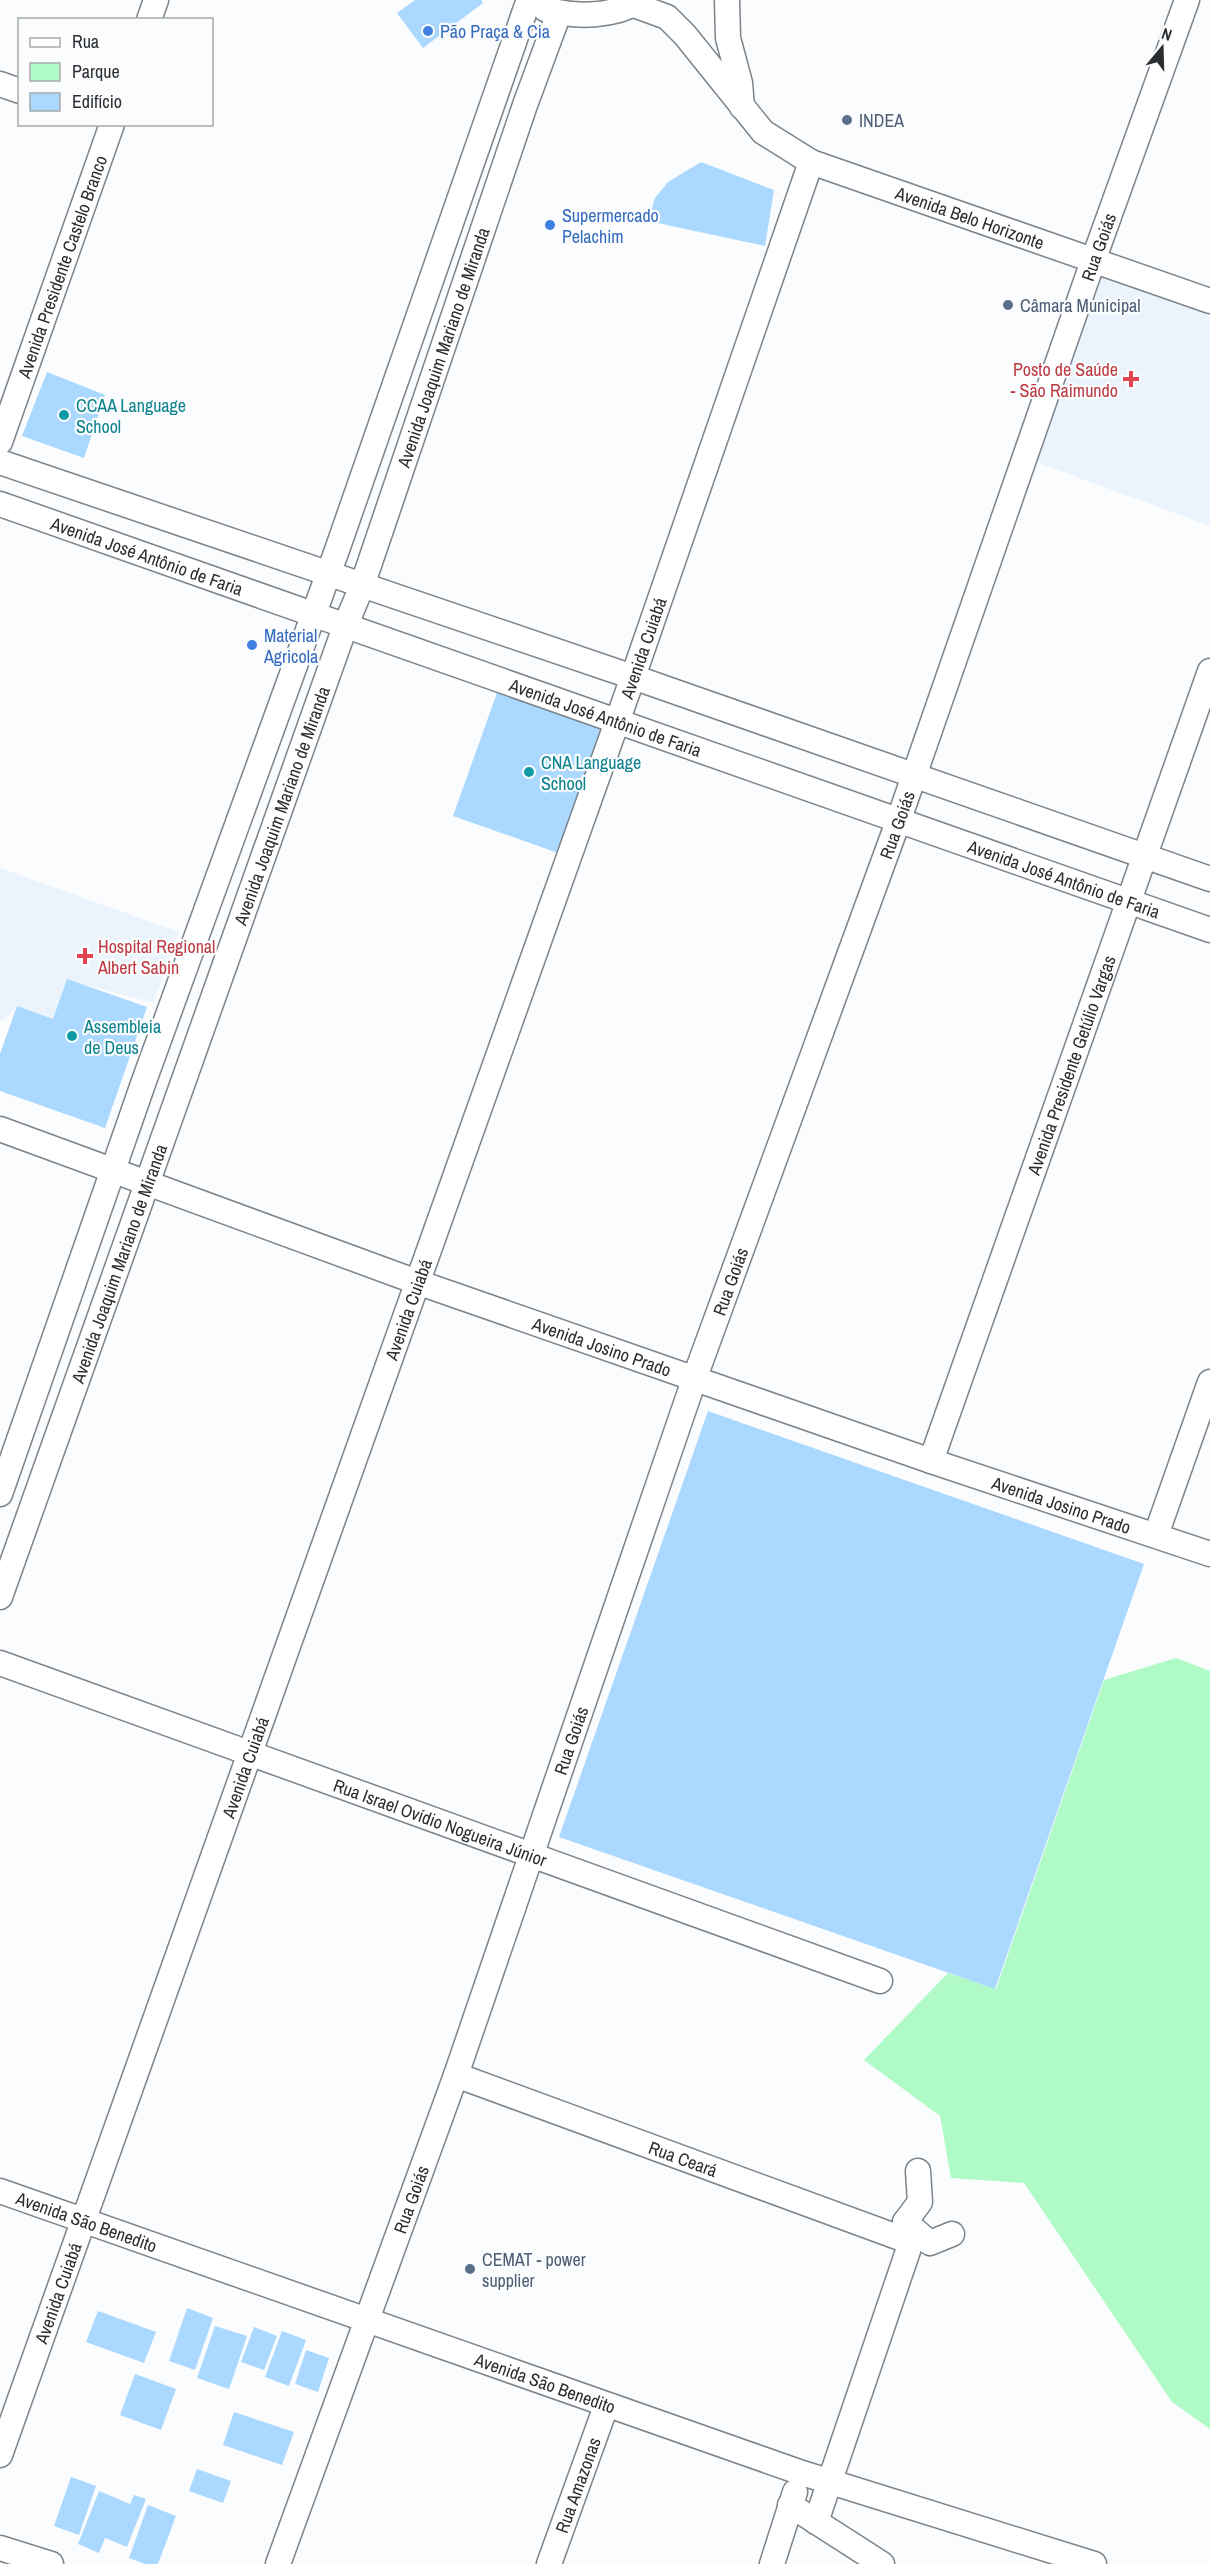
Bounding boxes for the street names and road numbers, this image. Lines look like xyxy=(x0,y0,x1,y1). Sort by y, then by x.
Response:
street label: Avenida Presidente Castelo Branco xyxy=(11,152,113,382)
street label: Avenida Belo Horizonte xyxy=(891,180,1048,255)
street label: Rua Goiás xyxy=(1075,209,1122,284)
street label: Avenida Joaquim Mariano de Miranda xyxy=(390,224,495,472)
street label: Avenida José Antônio de Faria xyxy=(47,510,247,601)
street label: Avenida Cuiabá xyxy=(613,594,672,703)
street label: Avenida José Antônio de Faria xyxy=(505,672,705,763)
street label: Avenida Joaquim Mariano de Miranda xyxy=(227,683,335,929)
street label: Rua Goiás xyxy=(873,787,920,862)
street label: Avenida José Antônio de Faria xyxy=(964,833,1163,924)
street label: Avenida Presidente Getúlio Vargas xyxy=(1020,952,1121,1179)
street label: Avenida Joaquim Mariano de Miranda xyxy=(64,1141,173,1387)
street label: Rua Goiás xyxy=(706,1244,754,1319)
street label: Avenida Cuiabá xyxy=(378,1255,437,1364)
street label: Avenida Josino Prado xyxy=(528,1310,675,1382)
street label: Avenida Josino Prado xyxy=(988,1469,1134,1539)
street label: Rua Goiás xyxy=(547,1703,594,1778)
street label: Avenida Cuiabá xyxy=(215,1713,274,1822)
street label: Rua Israel Ovídio Nogueira Júnior xyxy=(330,1772,550,1872)
street label: Rua Ceará xyxy=(645,2134,721,2182)
street label: Rua Goiás xyxy=(387,2162,435,2237)
street label: Avenida São Benedito xyxy=(12,2185,161,2258)
street label: Avenida Cuiabá xyxy=(28,2239,87,2348)
street label: Avenida São Benedito xyxy=(471,2346,619,2419)
street label: Rua Amazonas xyxy=(549,2434,606,2536)

